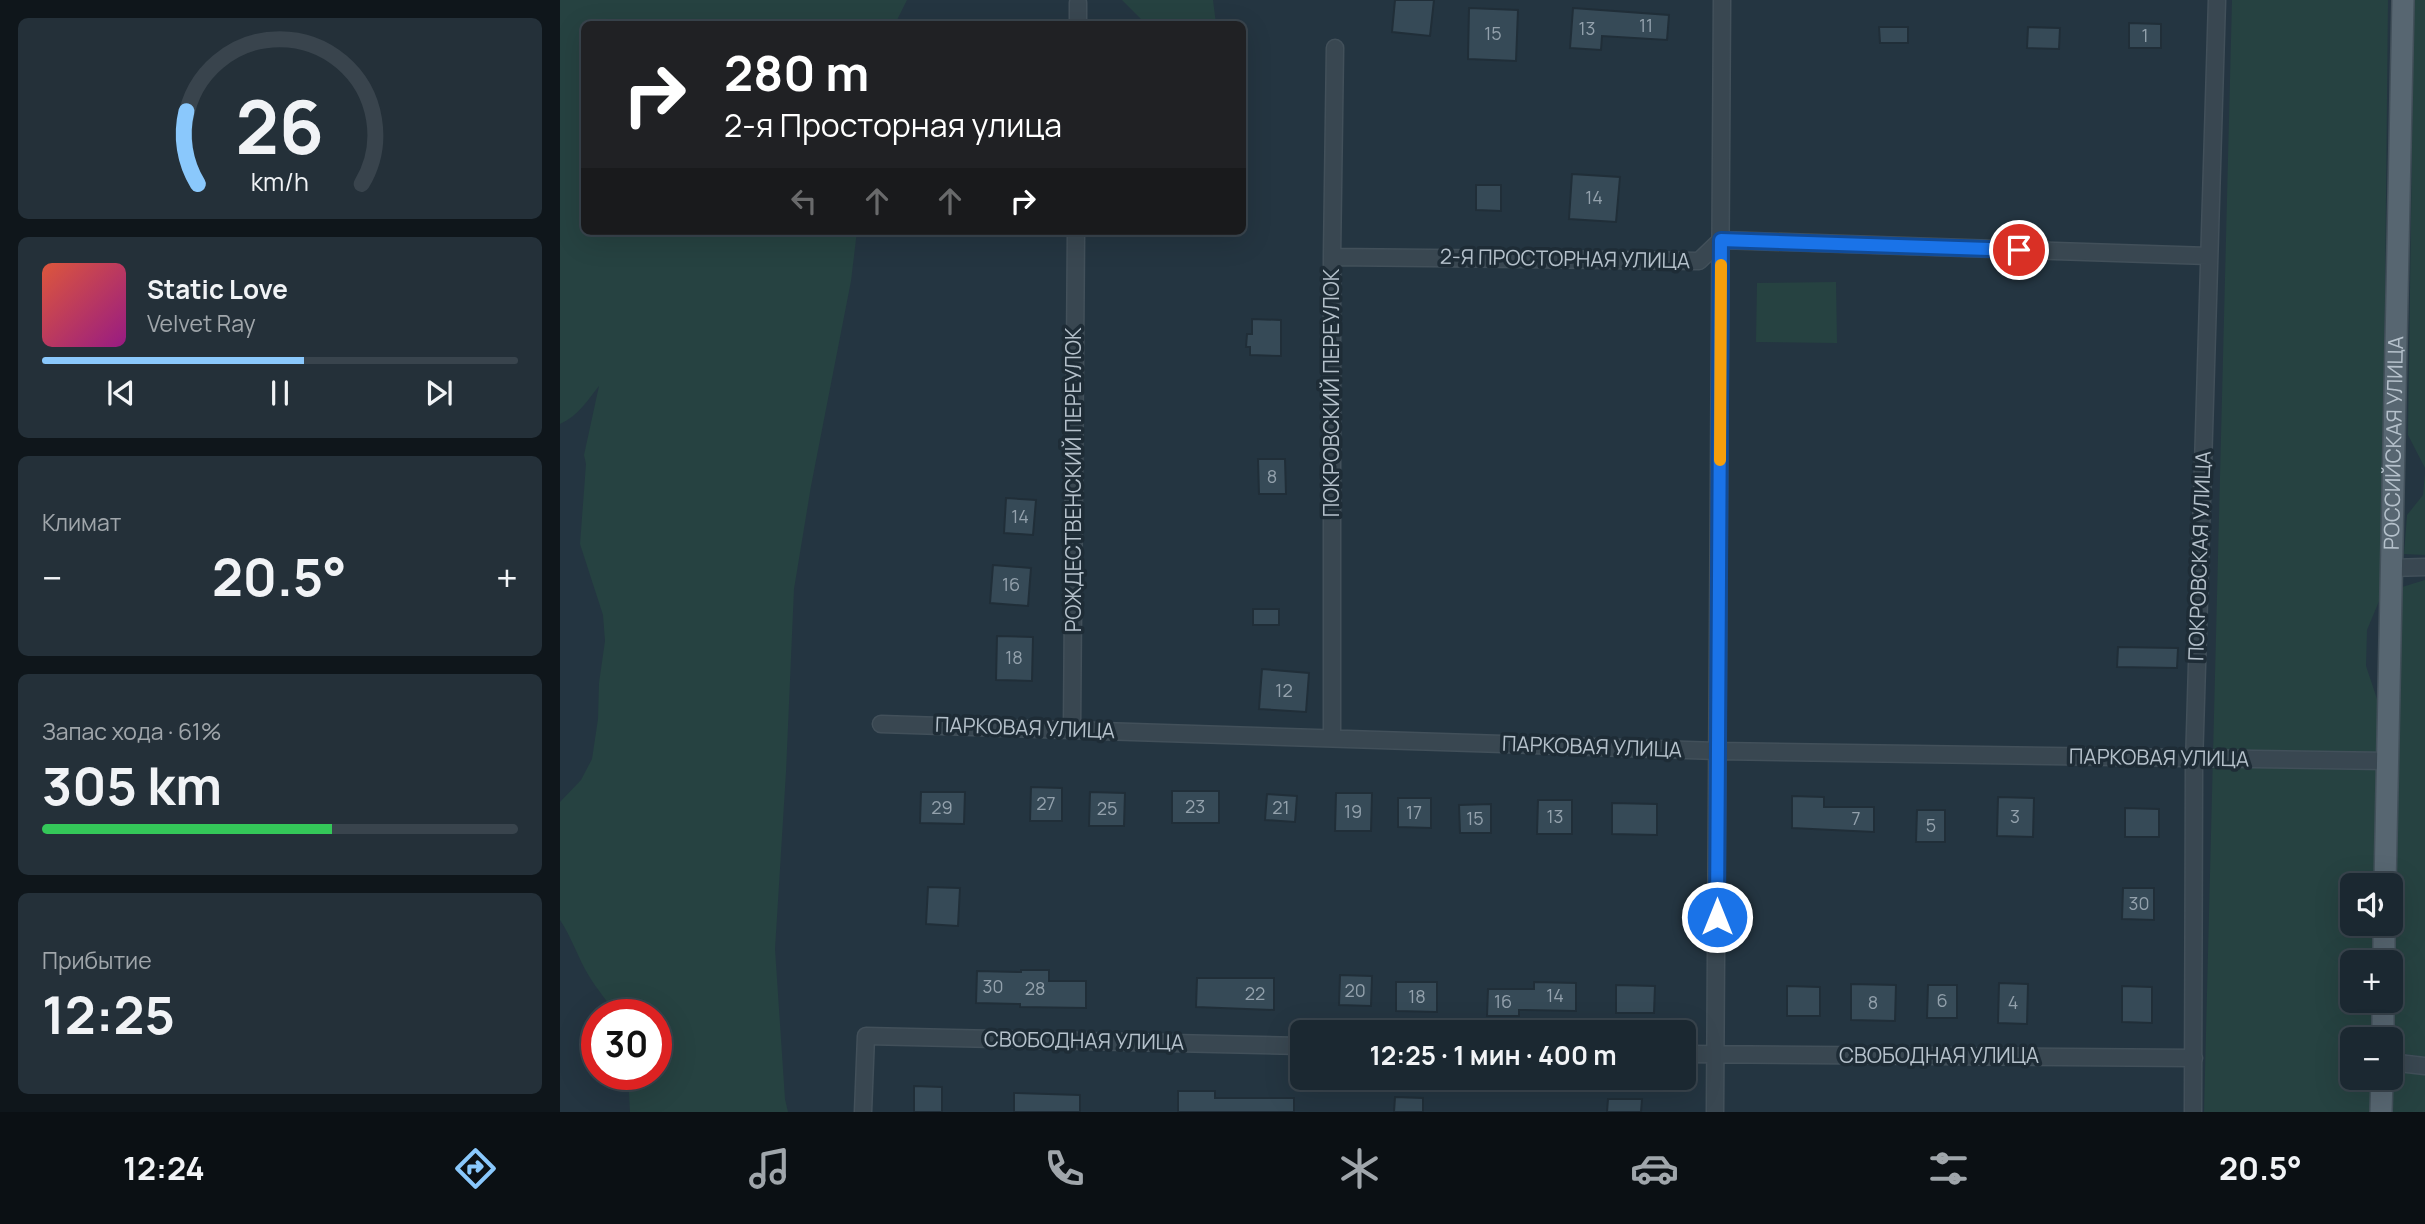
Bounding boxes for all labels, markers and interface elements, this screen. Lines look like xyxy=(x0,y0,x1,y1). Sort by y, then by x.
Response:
house number: 11 xyxy=(1639,13,1653,37)
house number: 13 xyxy=(1579,16,1595,40)
house number: 15 xyxy=(1484,21,1502,45)
house number: 1 xyxy=(2141,23,2149,47)
text: 280 m xyxy=(724,39,869,106)
icon: right xyxy=(609,49,700,140)
text: 26 xyxy=(236,77,324,177)
text: 2-я Просторная улица xyxy=(724,103,1062,147)
text: km/h xyxy=(251,164,309,199)
icon: left xyxy=(785,182,823,220)
icon: ahead xyxy=(858,182,896,220)
icon: ahead xyxy=(931,182,969,220)
icon: right xyxy=(1004,182,1042,220)
house number: 14 xyxy=(1585,185,1603,209)
pin xyxy=(1989,220,2049,280)
icon: arrive xyxy=(2000,231,2038,269)
street label: 2-Я ПРОСТОРНАЯ УЛИЦА xyxy=(1440,242,1690,274)
street label: ПОКРОВСКИЙ ПЕРЕУЛОК xyxy=(1317,268,1345,517)
text: Static Love xyxy=(147,271,288,307)
text: Velvet Ray xyxy=(147,307,256,339)
street label: РОЖДЕСТВЕНСКИЙ ПЕРЕУЛОК xyxy=(1059,327,1087,632)
street label: РОССИЙСКАЯ УЛИЦА xyxy=(2377,336,2409,550)
icon: previous xyxy=(102,374,140,412)
icon: pause xyxy=(261,374,299,412)
icon: next xyxy=(420,374,458,412)
street label: ПОКРОВСКАЯ УЛИЦА xyxy=(2181,450,2217,661)
house number: 8 xyxy=(1267,464,1277,488)
house number: 14 xyxy=(1011,504,1029,528)
text: Климат xyxy=(42,506,121,538)
text: 20.5° xyxy=(212,541,347,612)
text: − xyxy=(42,551,63,603)
text: + xyxy=(496,551,518,603)
house number: 16 xyxy=(1002,572,1020,596)
house number: 18 xyxy=(1005,645,1023,669)
house number: 12 xyxy=(1275,678,1293,702)
street label: ПАРКОВАЯ УЛИЦА xyxy=(935,710,1116,744)
text: Запас хода · 61% xyxy=(42,715,222,747)
street label: ПАРКОВАЯ УЛИЦА xyxy=(1502,729,1683,763)
street label: ПАРКОВАЯ УЛИЦА xyxy=(2069,741,2249,773)
text: 305 km xyxy=(42,750,222,821)
house number: 27 xyxy=(1036,791,1056,815)
house number: 23 xyxy=(1185,794,1205,818)
house number: 29 xyxy=(931,795,953,819)
house number: 21 xyxy=(1272,795,1290,819)
house number: 25 xyxy=(1097,796,1117,820)
house number: 19 xyxy=(1344,799,1362,823)
house number: 17 xyxy=(1406,800,1422,824)
house number: 13 xyxy=(1547,804,1563,828)
house number: 3 xyxy=(2010,804,2020,828)
house number: 15 xyxy=(1466,806,1484,830)
house number: 7 xyxy=(1851,806,1861,830)
house number: 5 xyxy=(1926,813,1936,837)
map controls xyxy=(2340,873,2403,1090)
button: sound xyxy=(2340,873,2403,936)
position arrow xyxy=(1680,880,1754,954)
house number: 30 xyxy=(2129,891,2149,915)
text: Прибытие xyxy=(42,944,152,976)
button: + xyxy=(2340,950,2403,1013)
house number: 30 xyxy=(983,974,1003,998)
house number: 28 xyxy=(1025,976,1045,1000)
house number: 20 xyxy=(1344,978,1366,1002)
text: 12:25 xyxy=(42,979,175,1050)
house number: 22 xyxy=(1245,981,1265,1005)
house number: 14 xyxy=(1546,983,1564,1007)
house number: 18 xyxy=(1408,984,1426,1008)
house number: 6 xyxy=(1936,988,1948,1012)
house number: 16 xyxy=(1494,989,1512,1013)
house number: 8 xyxy=(1868,990,1878,1014)
house number: 4 xyxy=(2008,990,2018,1014)
speed limit sign: 30 xyxy=(581,999,672,1090)
street label: СВОБОДНАЯ УЛИЦА xyxy=(984,1024,1184,1056)
button: − xyxy=(2340,1027,2403,1090)
text: 12:25 · 1 мин · 400 m xyxy=(1369,1037,1617,1073)
street label: СВОБОДНАЯ УЛИЦА xyxy=(1839,1041,2039,1069)
icon: directions xyxy=(451,1144,500,1193)
icon: music xyxy=(745,1144,794,1193)
icon: phone xyxy=(1040,1144,1089,1193)
icon: climate xyxy=(1335,1144,1384,1193)
icon: car xyxy=(1630,1144,1679,1193)
icon: filters xyxy=(1924,1144,1973,1193)
text: 12:24 xyxy=(123,1146,205,1190)
text: 20.5° xyxy=(2219,1146,2302,1190)

